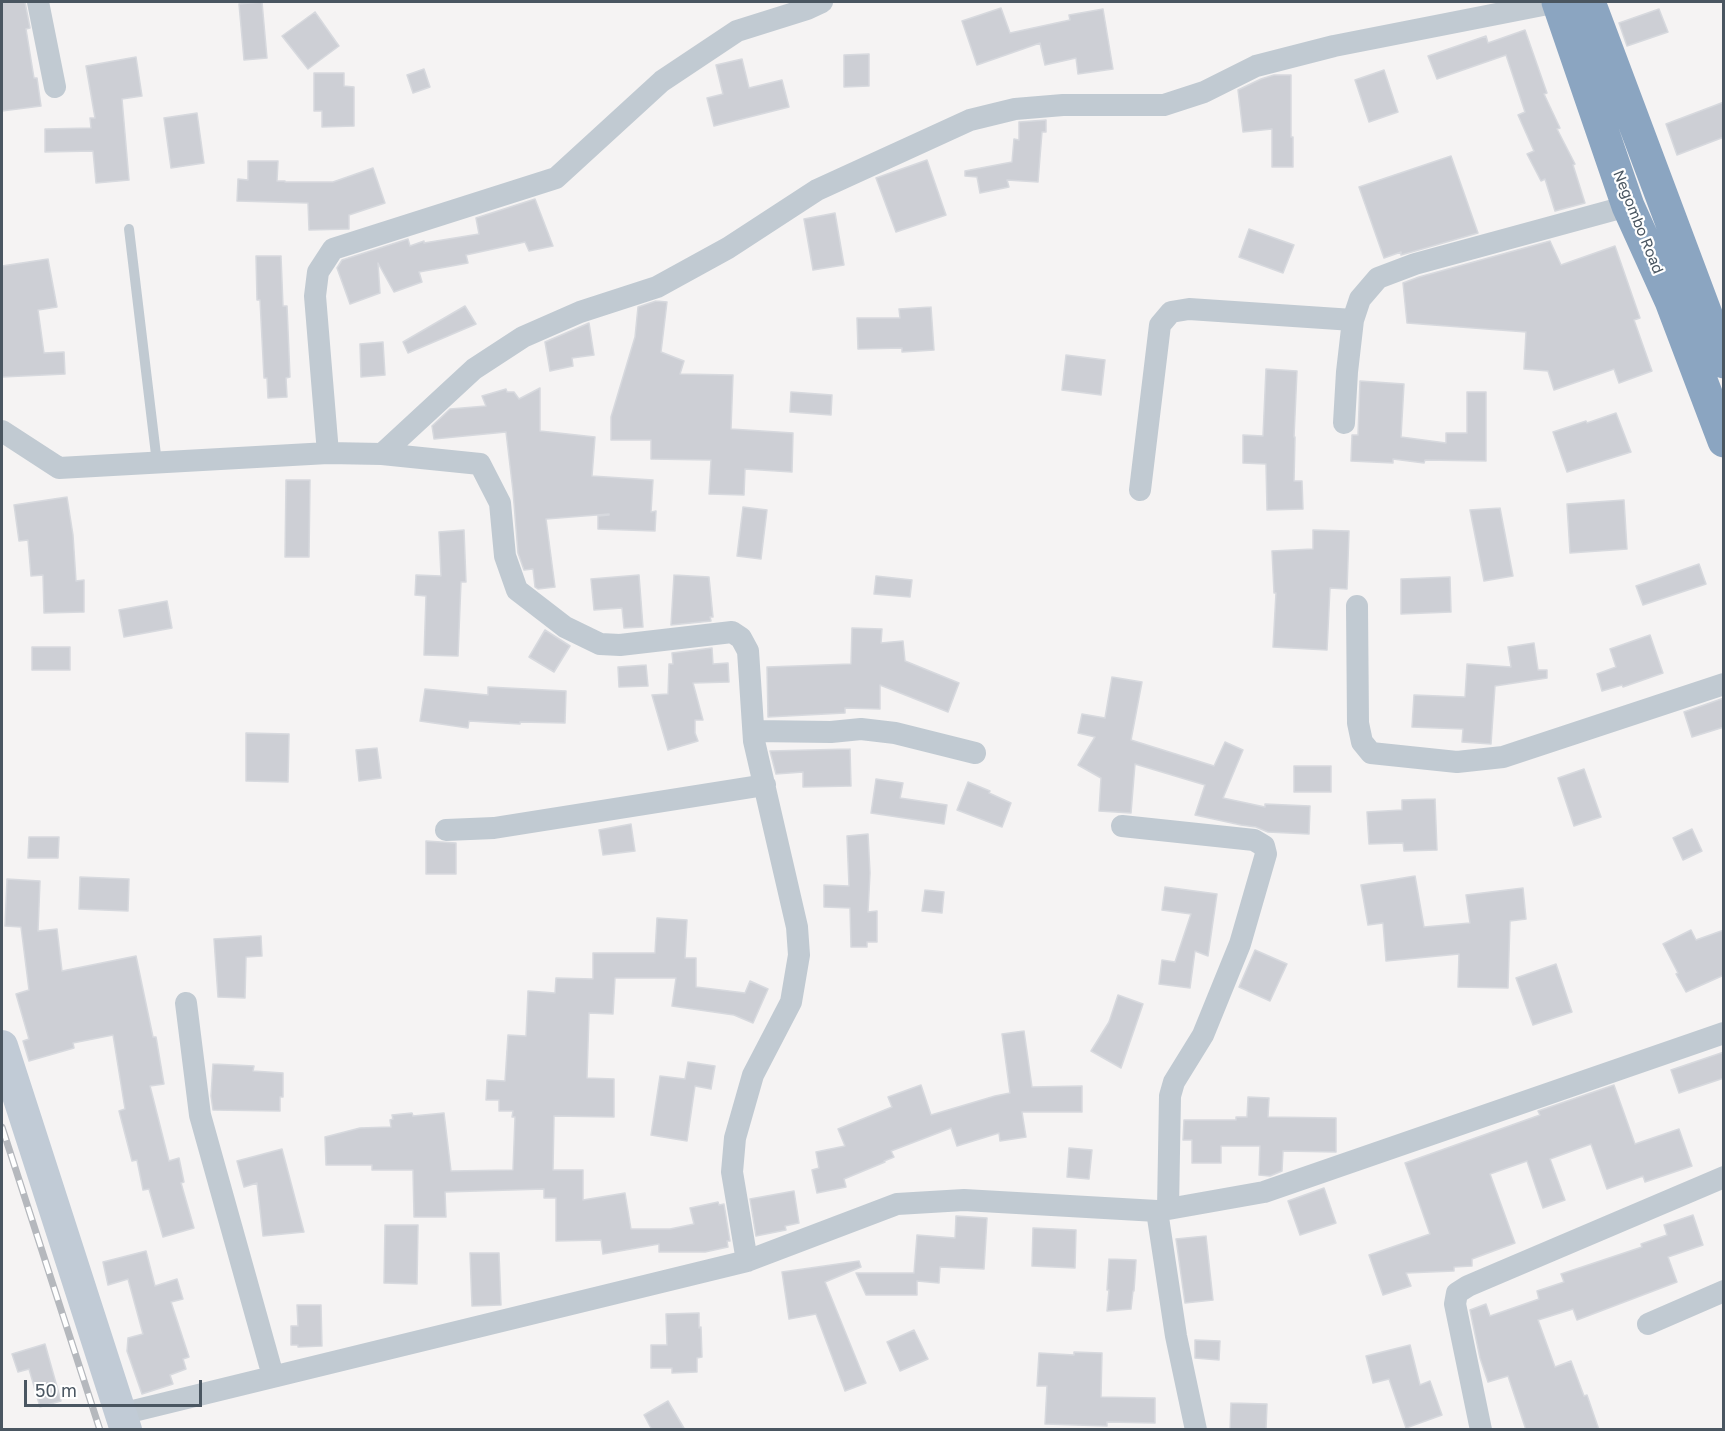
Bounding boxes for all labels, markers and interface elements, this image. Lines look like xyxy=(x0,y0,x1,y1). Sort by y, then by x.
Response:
street label: Negombo Road xyxy=(1609,167,1667,277)
scale bar xyxy=(27,1368,206,1406)
text: 50 m xyxy=(35,1379,77,1401)

